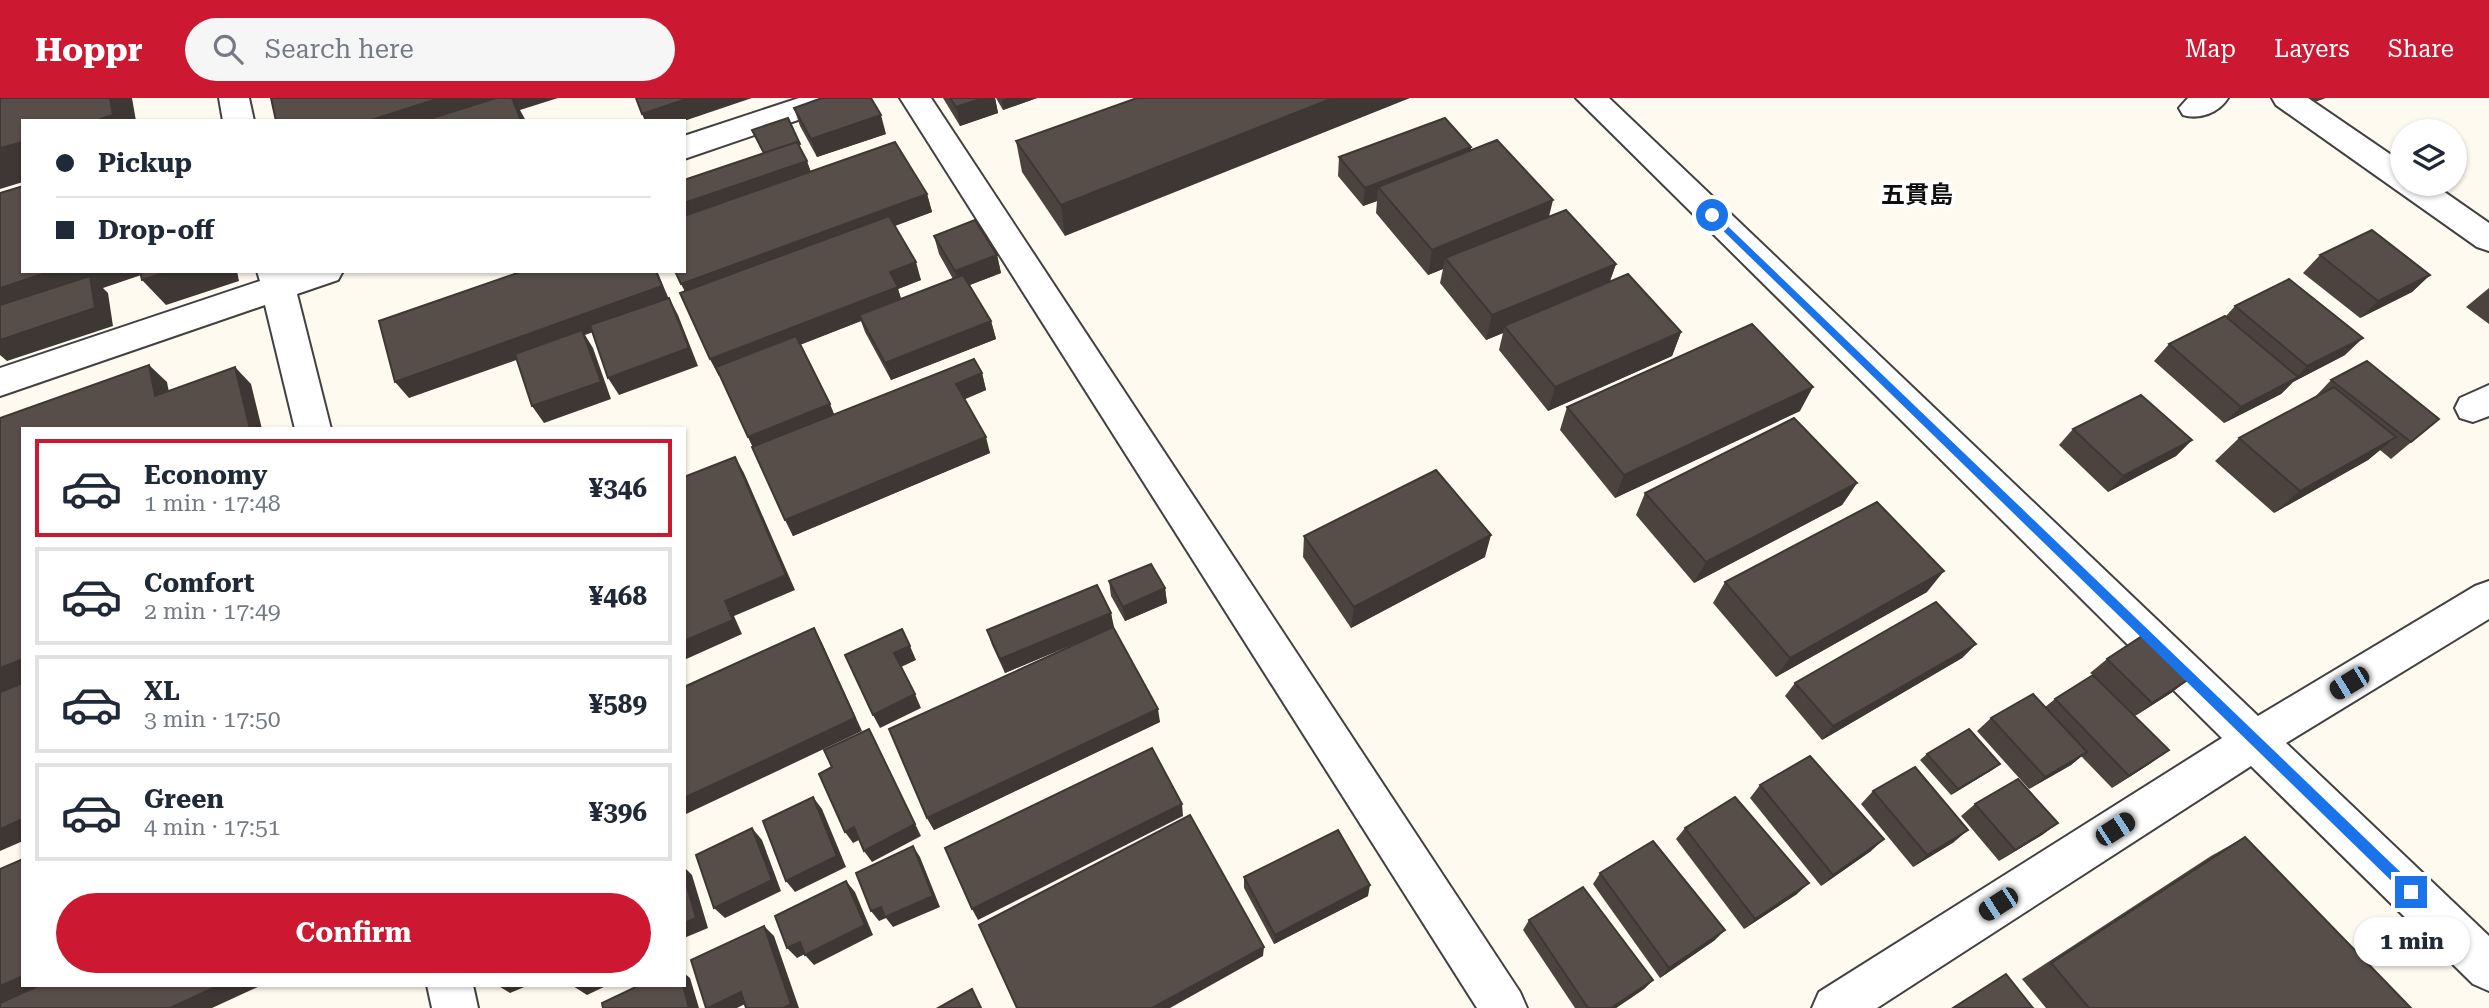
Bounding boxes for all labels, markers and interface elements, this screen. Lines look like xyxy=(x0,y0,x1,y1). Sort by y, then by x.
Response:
search box xyxy=(185,18,675,81)
text: Hoppr xyxy=(35,30,143,69)
icon: search xyxy=(209,30,247,68)
text: Search here xyxy=(265,34,414,64)
text: Map xyxy=(2185,35,2236,63)
text: Layers xyxy=(2274,35,2350,63)
text: Share xyxy=(2388,35,2454,63)
map controls xyxy=(2390,119,2467,196)
button: layers xyxy=(2390,119,2467,196)
text: Pickup xyxy=(98,148,192,178)
district label: 五貫島 xyxy=(1881,181,1953,209)
route start xyxy=(1696,199,1728,231)
text: Drop-off xyxy=(98,215,214,245)
icon: car xyxy=(60,457,123,520)
text: Economy xyxy=(144,460,267,490)
text: ¥346 xyxy=(589,473,647,503)
text: 1 min · 17:48 xyxy=(144,490,281,517)
icon: car xyxy=(60,565,123,628)
text: Comfort xyxy=(144,568,254,598)
text: ¥468 xyxy=(589,581,647,611)
text: 2 min · 17:49 xyxy=(144,598,281,625)
car xyxy=(2326,663,2373,703)
icon: car xyxy=(60,673,123,736)
text: XL xyxy=(144,676,180,706)
text: ¥589 xyxy=(589,689,647,719)
text: 3 min · 17:50 xyxy=(144,706,281,733)
icon: car xyxy=(60,781,123,844)
text: Green xyxy=(144,784,224,814)
text: ¥396 xyxy=(589,797,647,827)
car xyxy=(2092,809,2139,849)
text: 4 min · 17:51 xyxy=(144,814,281,841)
route end xyxy=(2395,876,2427,908)
car xyxy=(1975,884,2022,924)
button: Confirm xyxy=(56,893,651,973)
callout: 1 min xyxy=(2353,916,2469,966)
text: 1 min xyxy=(2380,928,2444,955)

